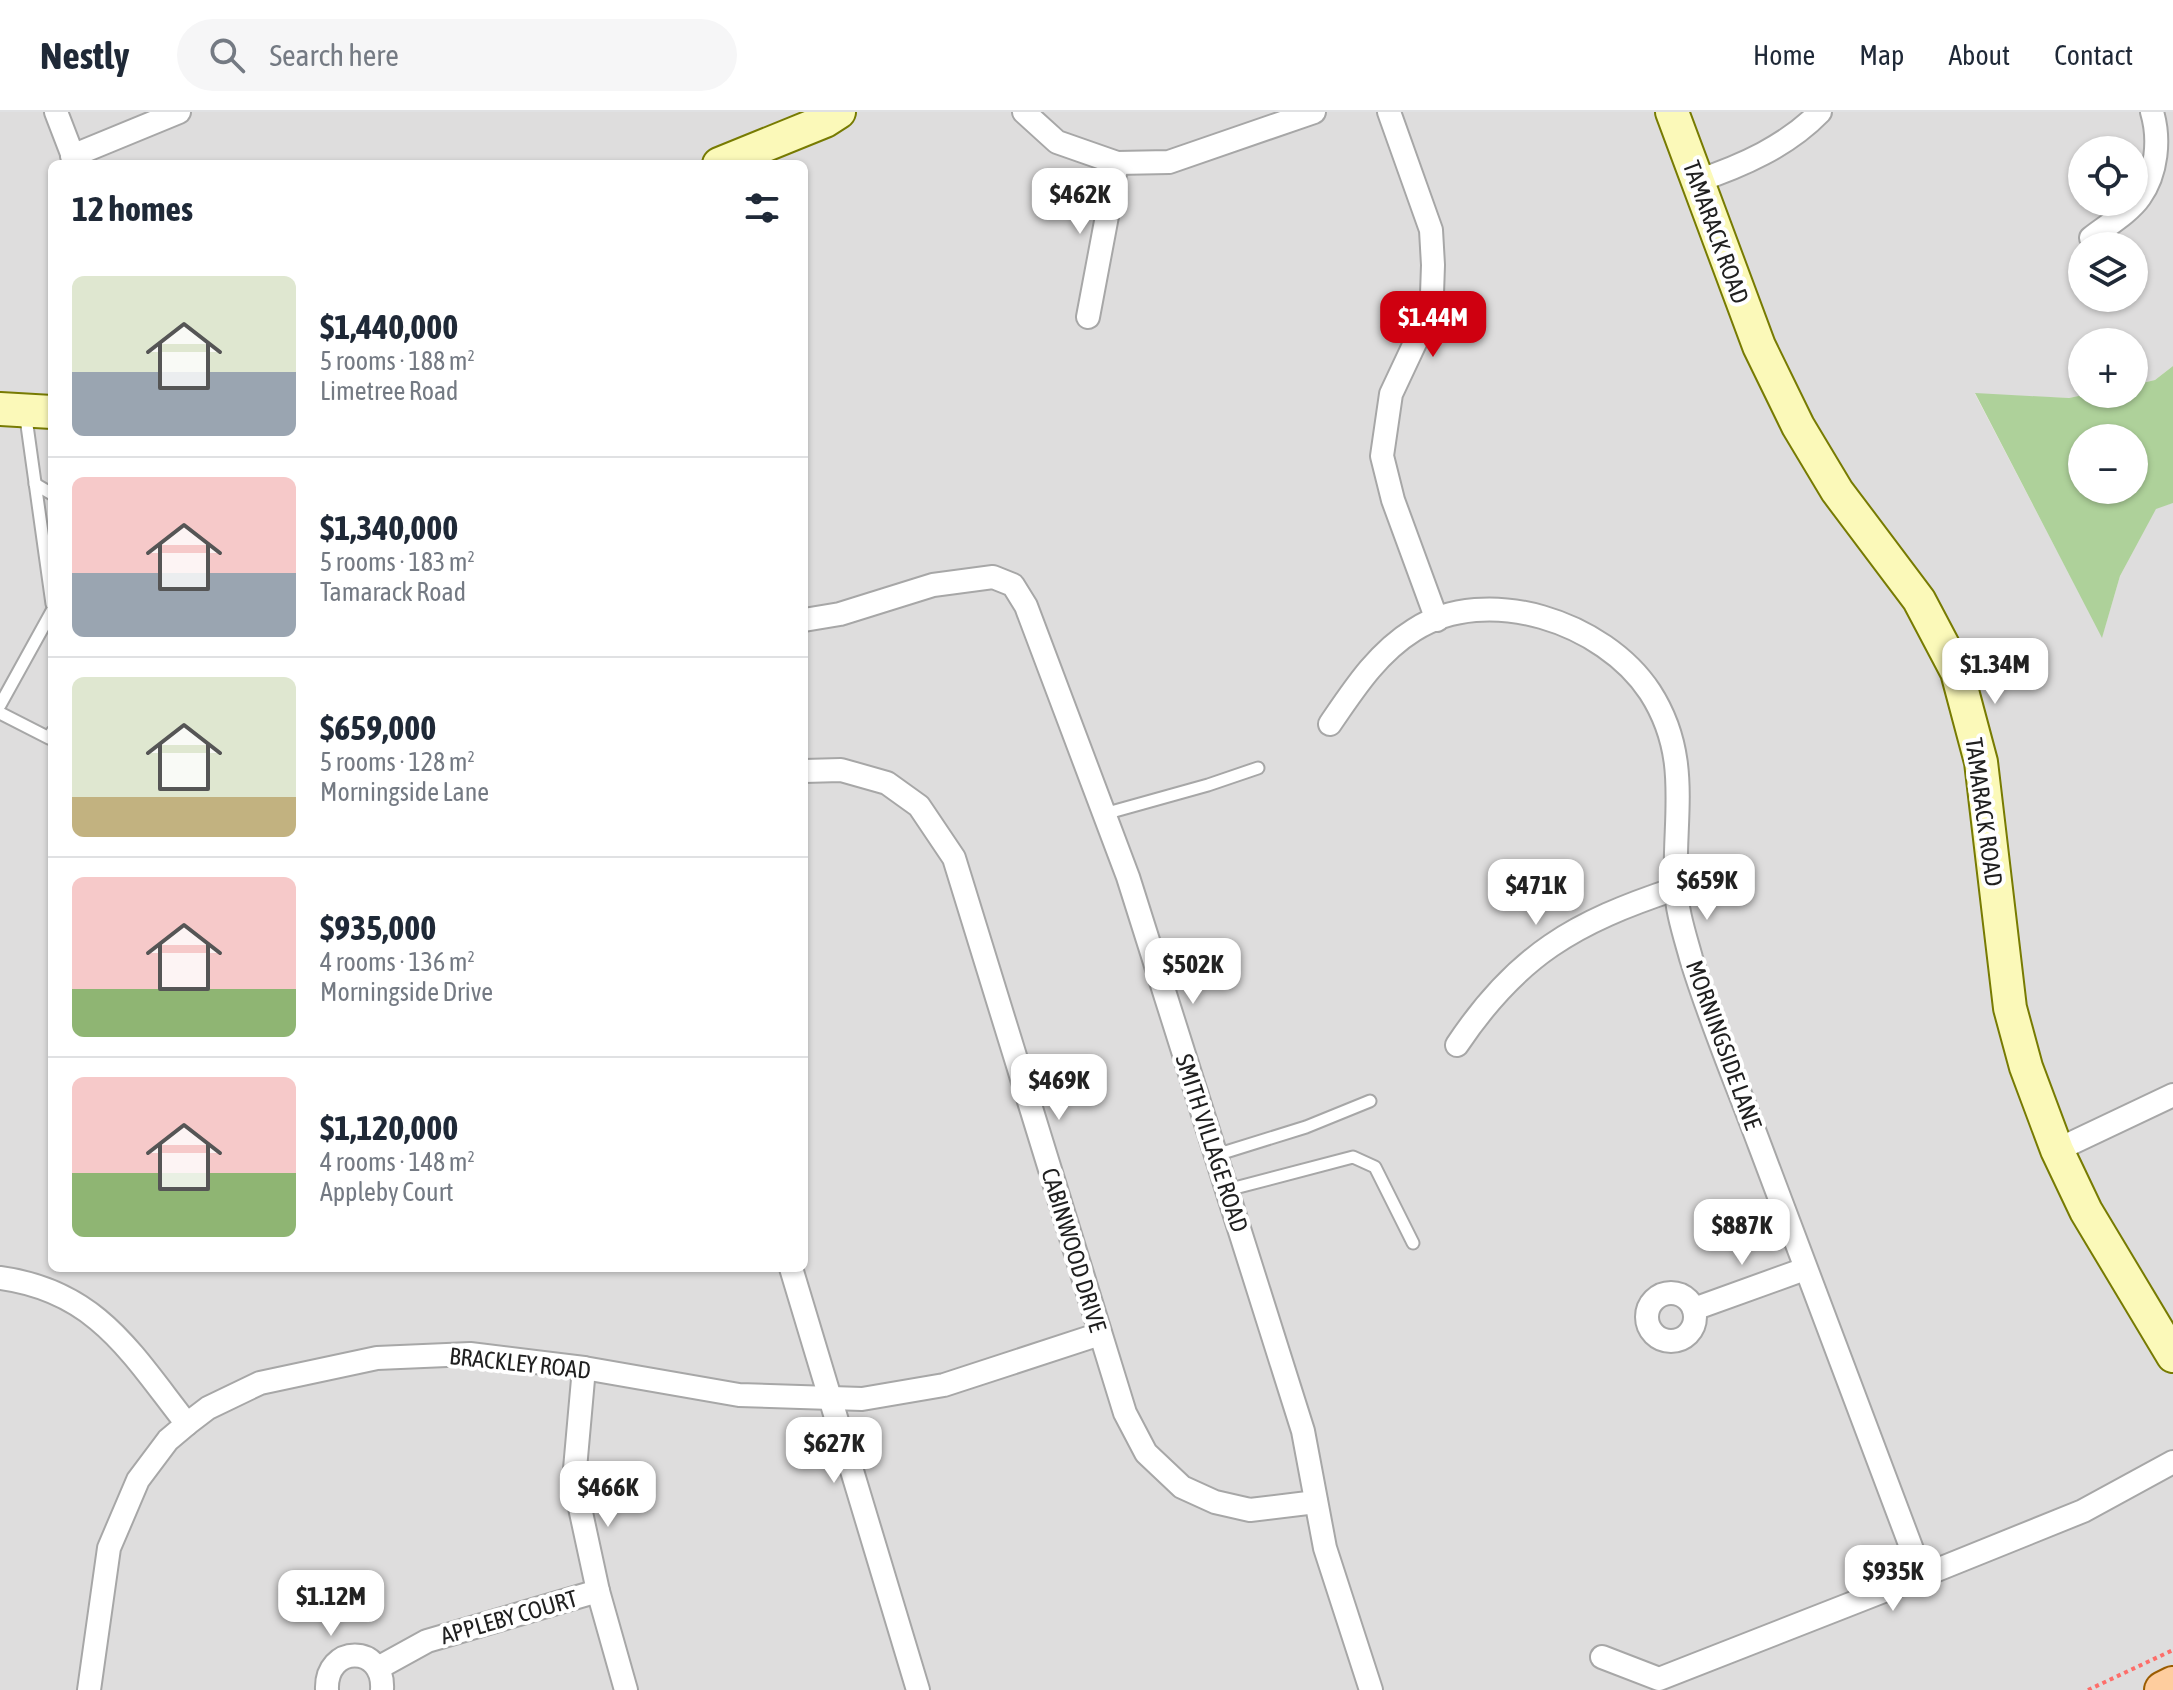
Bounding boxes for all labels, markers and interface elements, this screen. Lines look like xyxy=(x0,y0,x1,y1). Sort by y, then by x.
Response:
search box xyxy=(177,19,737,91)
icon: search xyxy=(205,33,249,77)
text: Nestly xyxy=(40,34,129,77)
text: Search here xyxy=(269,38,399,72)
text: Home xyxy=(1753,39,1815,71)
text: Map xyxy=(1859,39,1904,71)
text: About xyxy=(1948,39,2010,71)
text: Contact xyxy=(2054,39,2133,71)
map controls xyxy=(2068,136,2148,504)
button: locate xyxy=(2068,136,2148,216)
street label: TAMARACK ROAD xyxy=(1678,157,1754,307)
pin: $462K xyxy=(1024,168,1136,236)
text: $462K xyxy=(1050,179,1110,209)
icon: filters xyxy=(740,186,784,230)
text: 12 homes xyxy=(72,189,193,228)
button: layers xyxy=(2068,232,2148,312)
pin: $1.44M xyxy=(1368,291,1498,359)
text: $1.44M xyxy=(1398,302,1468,332)
text: $1,440,000 xyxy=(320,307,458,346)
icon: home xyxy=(136,308,232,404)
button: + xyxy=(2068,328,2148,408)
text: 5 rooms · 188 m² xyxy=(320,346,475,376)
text: Limetree Road xyxy=(320,376,458,406)
button: − xyxy=(2068,424,2148,504)
text: $1,340,000 xyxy=(320,508,458,547)
icon: home xyxy=(136,509,232,605)
text: 5 rooms · 183 m² xyxy=(320,547,475,577)
text: Tamarack Road xyxy=(320,577,466,607)
pin: $1.34M xyxy=(1930,638,2060,706)
text: $1.34M xyxy=(1960,649,2030,679)
text: $659,000 xyxy=(320,708,436,747)
icon: home xyxy=(136,709,232,805)
street label: TAMARACK ROAD xyxy=(1960,736,2008,888)
text: 5 rooms · 128 m² xyxy=(320,747,475,777)
text: Morningside Lane xyxy=(320,777,489,807)
pin: $659K xyxy=(1651,854,1763,922)
pin: $471K xyxy=(1480,859,1592,927)
text: $659K xyxy=(1677,865,1737,895)
text: $471K xyxy=(1506,870,1566,900)
text: $935,000 xyxy=(320,908,436,947)
icon: home xyxy=(136,909,232,1005)
pin: $502K xyxy=(1137,938,1249,1006)
text: 4 rooms · 136 m² xyxy=(320,947,475,977)
text: $502K xyxy=(1163,949,1223,979)
street label: MORNINGSIDE LANE xyxy=(1681,957,1767,1133)
text: Morningside Drive xyxy=(320,977,493,1007)
street label: SMITH VILLAGE ROAD xyxy=(1171,1051,1253,1235)
pin: $469K xyxy=(1003,1054,1115,1122)
text: $469K xyxy=(1029,1065,1089,1095)
text: $1,120,000 xyxy=(320,1108,458,1147)
icon: home xyxy=(136,1109,232,1205)
text: 4 rooms · 148 m² xyxy=(320,1147,475,1177)
street label: CABINWOOD DRIVE xyxy=(1036,1165,1112,1335)
text: Appleby Court xyxy=(320,1177,454,1207)
pin: $887K xyxy=(1686,1199,1798,1267)
text: $887K xyxy=(1712,1210,1772,1240)
street label: BRACKLEY ROAD xyxy=(448,1342,592,1384)
pin: $627K xyxy=(778,1417,890,1485)
text: $627K xyxy=(804,1428,864,1458)
pin: $466K xyxy=(552,1461,664,1529)
text: $466K xyxy=(578,1472,638,1502)
pin: $935K xyxy=(1837,1545,1949,1613)
text: $935K xyxy=(1863,1556,1923,1586)
pin: $1.12M xyxy=(266,1570,396,1638)
text: $1.12M xyxy=(296,1581,366,1611)
street label: APPLEBY COURT xyxy=(437,1584,581,1649)

